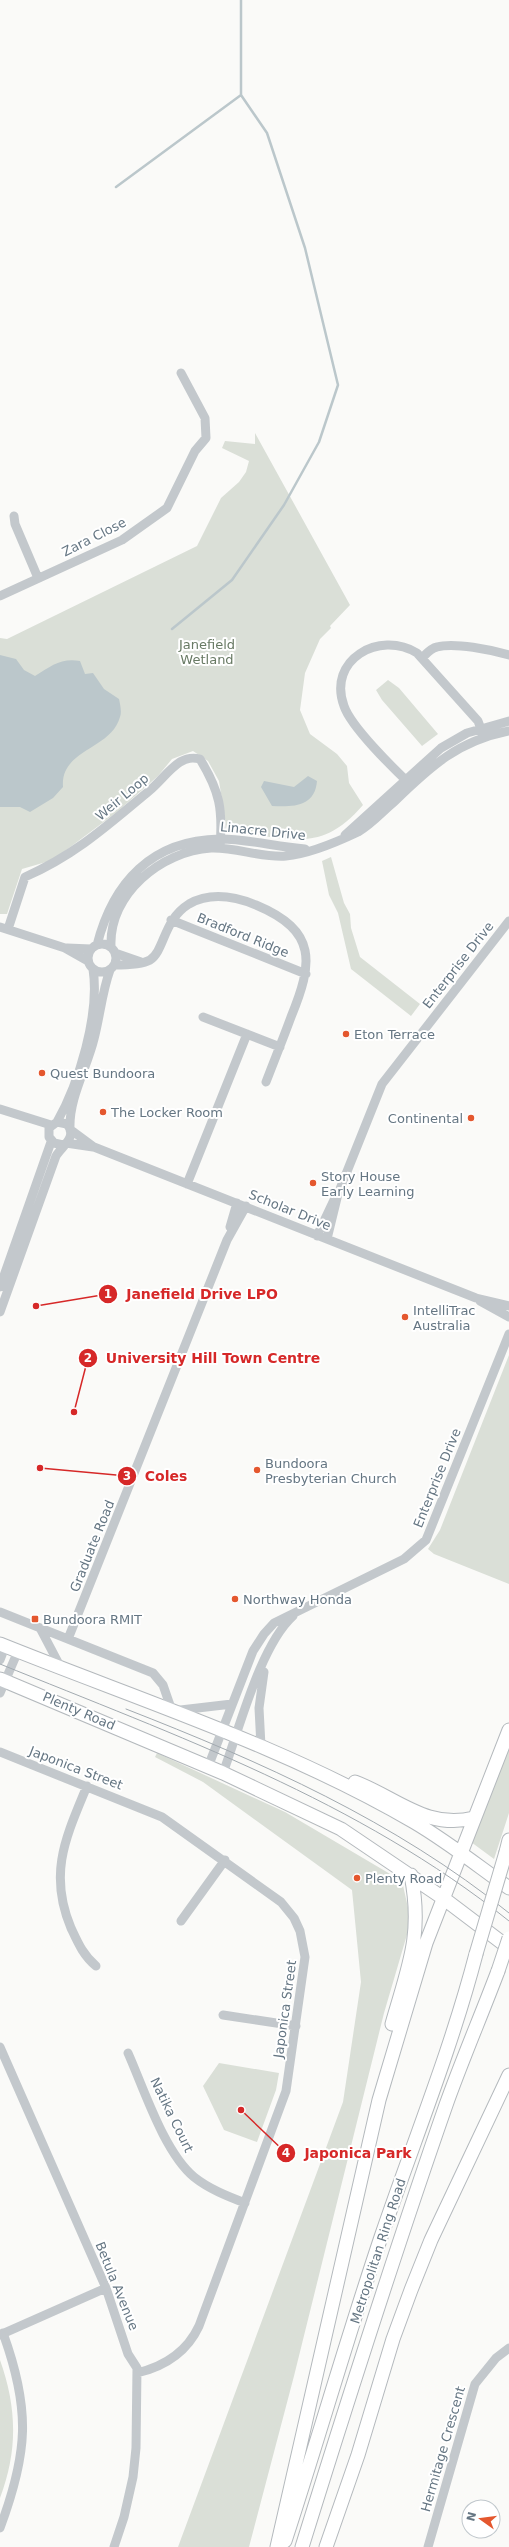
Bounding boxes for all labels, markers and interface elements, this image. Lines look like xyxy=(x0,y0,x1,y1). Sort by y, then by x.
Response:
street label: Zara Close xyxy=(60,514,128,560)
park label: Janefield Wetland xyxy=(178,637,235,667)
street label: Weir Loop xyxy=(93,771,151,823)
street label: Linacre Drive xyxy=(219,819,307,843)
street label: Bradford Ridge xyxy=(195,910,291,960)
street label: Enterprise Drive xyxy=(420,919,496,1011)
place label: Eton Terrace xyxy=(354,1027,435,1042)
marker: Eton Terrace xyxy=(341,1029,351,1039)
place label: Quest Bundoora xyxy=(50,1066,155,1081)
marker: Quest Bundoora xyxy=(37,1068,47,1078)
place label: The Locker Room xyxy=(110,1105,223,1120)
marker: The Locker Room xyxy=(98,1107,108,1117)
place label: Continental xyxy=(388,1111,463,1126)
marker: Continental xyxy=(466,1113,476,1123)
place label: Story House Early Learning xyxy=(321,1169,414,1199)
marker: Story House Early Learning xyxy=(308,1178,318,1188)
street label: Scholar Drive xyxy=(247,1187,333,1233)
callout: Janefield Drive LPO xyxy=(98,1281,285,1307)
text: Janefield Drive LPO xyxy=(125,1286,278,1302)
text: 1 xyxy=(104,1287,112,1301)
place label: IntelliTrac Australia xyxy=(413,1303,476,1333)
marker: IntelliTrac Australia xyxy=(400,1312,410,1322)
callout: University Hill Town Centre xyxy=(78,1345,328,1371)
text: University Hill Town Centre xyxy=(106,1350,320,1366)
text: 2 xyxy=(84,1351,92,1365)
street label: Enterprise Drive xyxy=(410,1426,464,1530)
place label: Bundoora Presbyterian Church xyxy=(265,1456,397,1486)
callout: Coles xyxy=(117,1463,196,1489)
marker: Bundoora Presbyterian Church xyxy=(252,1465,262,1475)
text: Coles xyxy=(145,1468,187,1484)
text: 3 xyxy=(123,1469,131,1483)
street label: Graduate Road xyxy=(67,1498,117,1594)
place label: Northway Honda xyxy=(243,1592,352,1607)
marker: Northway Honda xyxy=(230,1594,240,1604)
place label: Bundoora RMIT xyxy=(43,1612,142,1627)
marker: Bundoora RMIT xyxy=(30,1614,40,1624)
street label: Plenty Road xyxy=(41,1689,117,1733)
street label: Japonica Street xyxy=(26,1743,125,1793)
place label: Plenty Road xyxy=(365,1871,442,1886)
marker: Plenty Road xyxy=(352,1873,362,1883)
street label: Japonica Street xyxy=(271,1959,299,2060)
street label: Natika Court xyxy=(147,2075,197,2155)
callout: Japonica Park xyxy=(276,2140,419,2166)
text: Japonica Park xyxy=(303,2145,412,2161)
text: 4 xyxy=(282,2146,290,2160)
street label: Metropolitan Ring Road xyxy=(347,2176,409,2326)
street label: Betula Avenue xyxy=(92,2239,142,2333)
street label: Hermitage Crescent xyxy=(418,2384,468,2514)
north arrow xyxy=(461,2499,501,2539)
text: N xyxy=(464,2511,479,2523)

